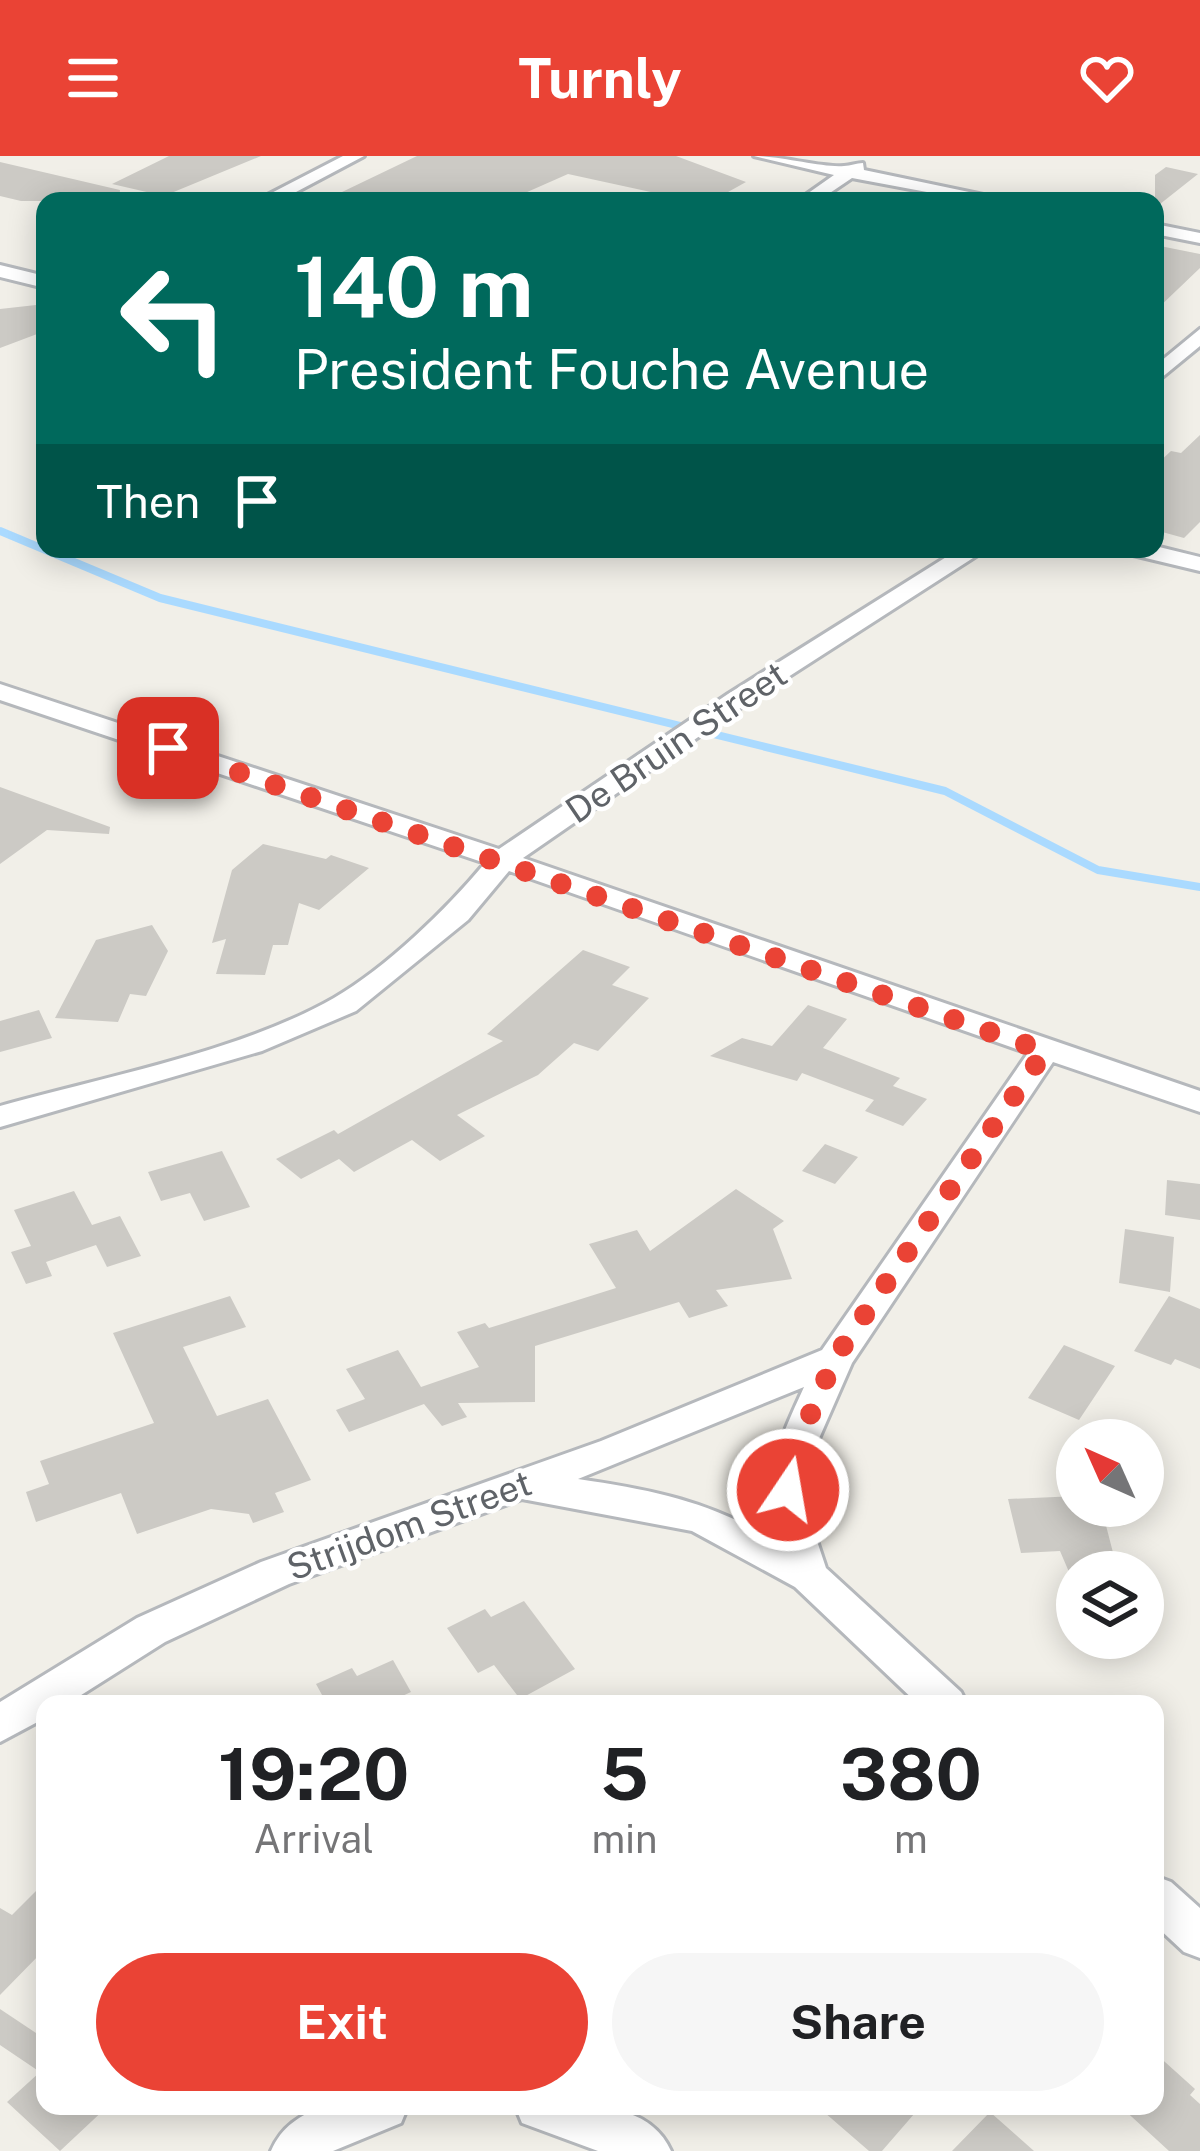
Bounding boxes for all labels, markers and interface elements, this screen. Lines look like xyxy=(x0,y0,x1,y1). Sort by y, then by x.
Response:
icon: menu xyxy=(60,45,126,111)
icon: heart xyxy=(1074,45,1140,111)
text: Turnly xyxy=(518,47,682,110)
text: 140 m xyxy=(294,237,533,336)
icon: left xyxy=(96,240,252,396)
text: President Fouche Avenue xyxy=(294,338,929,401)
icon: arrive xyxy=(224,468,290,534)
text: Then xyxy=(96,475,200,528)
street label: De Bruin Street xyxy=(558,653,794,831)
pin xyxy=(117,697,219,799)
icon: arrive xyxy=(135,715,201,781)
north arrow xyxy=(1056,1419,1164,1527)
map controls xyxy=(1056,1419,1164,1659)
position arrow xyxy=(725,1427,851,1553)
street label: Strijdom Street xyxy=(281,1461,537,1589)
button: layers xyxy=(1056,1551,1164,1659)
text: 19:20 xyxy=(218,1732,409,1816)
text: 5 xyxy=(600,1732,649,1816)
text: 380 xyxy=(840,1732,982,1816)
text: Arrival xyxy=(254,1816,374,1862)
text: min xyxy=(591,1816,658,1862)
text: m xyxy=(894,1816,928,1862)
button: Exit xyxy=(96,1953,588,2091)
button: Share xyxy=(612,1953,1104,2091)

